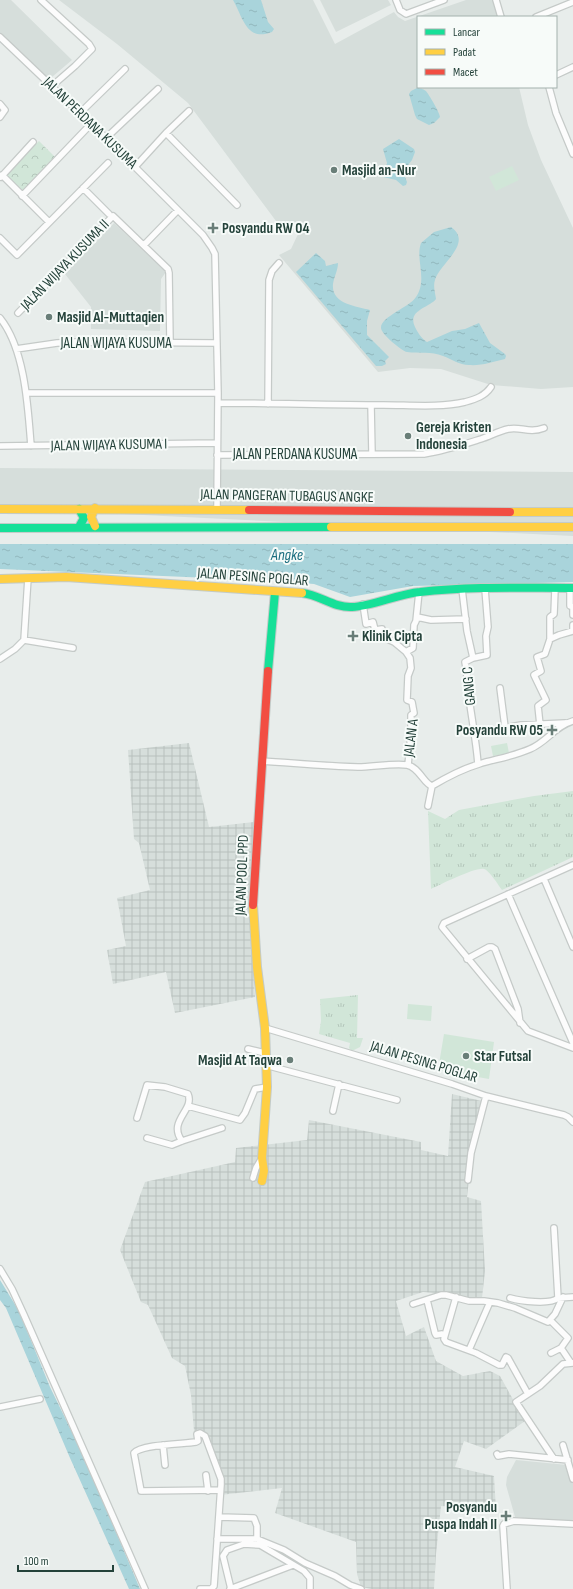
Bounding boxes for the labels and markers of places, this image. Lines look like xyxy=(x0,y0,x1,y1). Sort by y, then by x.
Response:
place label: Masjid an-Nur xyxy=(342,161,416,180)
marker: Masjid an-Nur xyxy=(329,165,339,175)
place label: Posyandu RW 04 xyxy=(222,219,309,238)
marker: Posyandu RW 04 xyxy=(207,222,219,234)
place label: Masjid Al-Muttaqien xyxy=(57,308,164,327)
marker: Masjid Al-Muttaqien xyxy=(44,312,54,322)
place label: Gereja Kristen Indonesia xyxy=(416,418,491,454)
marker: Gereja Kristen Indonesia xyxy=(403,431,413,441)
place label: Klinik Cipta xyxy=(362,627,422,646)
marker: Klinik Cipta xyxy=(347,630,359,642)
place label: Posyandu RW 05 xyxy=(456,721,543,740)
marker: Posyandu RW 05 xyxy=(546,724,558,736)
place label: Star Futsal xyxy=(474,1047,531,1066)
place label: Masjid At Taqwa xyxy=(198,1051,282,1070)
marker: Star Futsal xyxy=(461,1051,471,1061)
marker: Masjid At Taqwa xyxy=(285,1055,295,1065)
place label: Posyandu Puspa Indah II xyxy=(425,1498,497,1534)
marker: Posyandu Puspa Indah II xyxy=(500,1510,512,1522)

